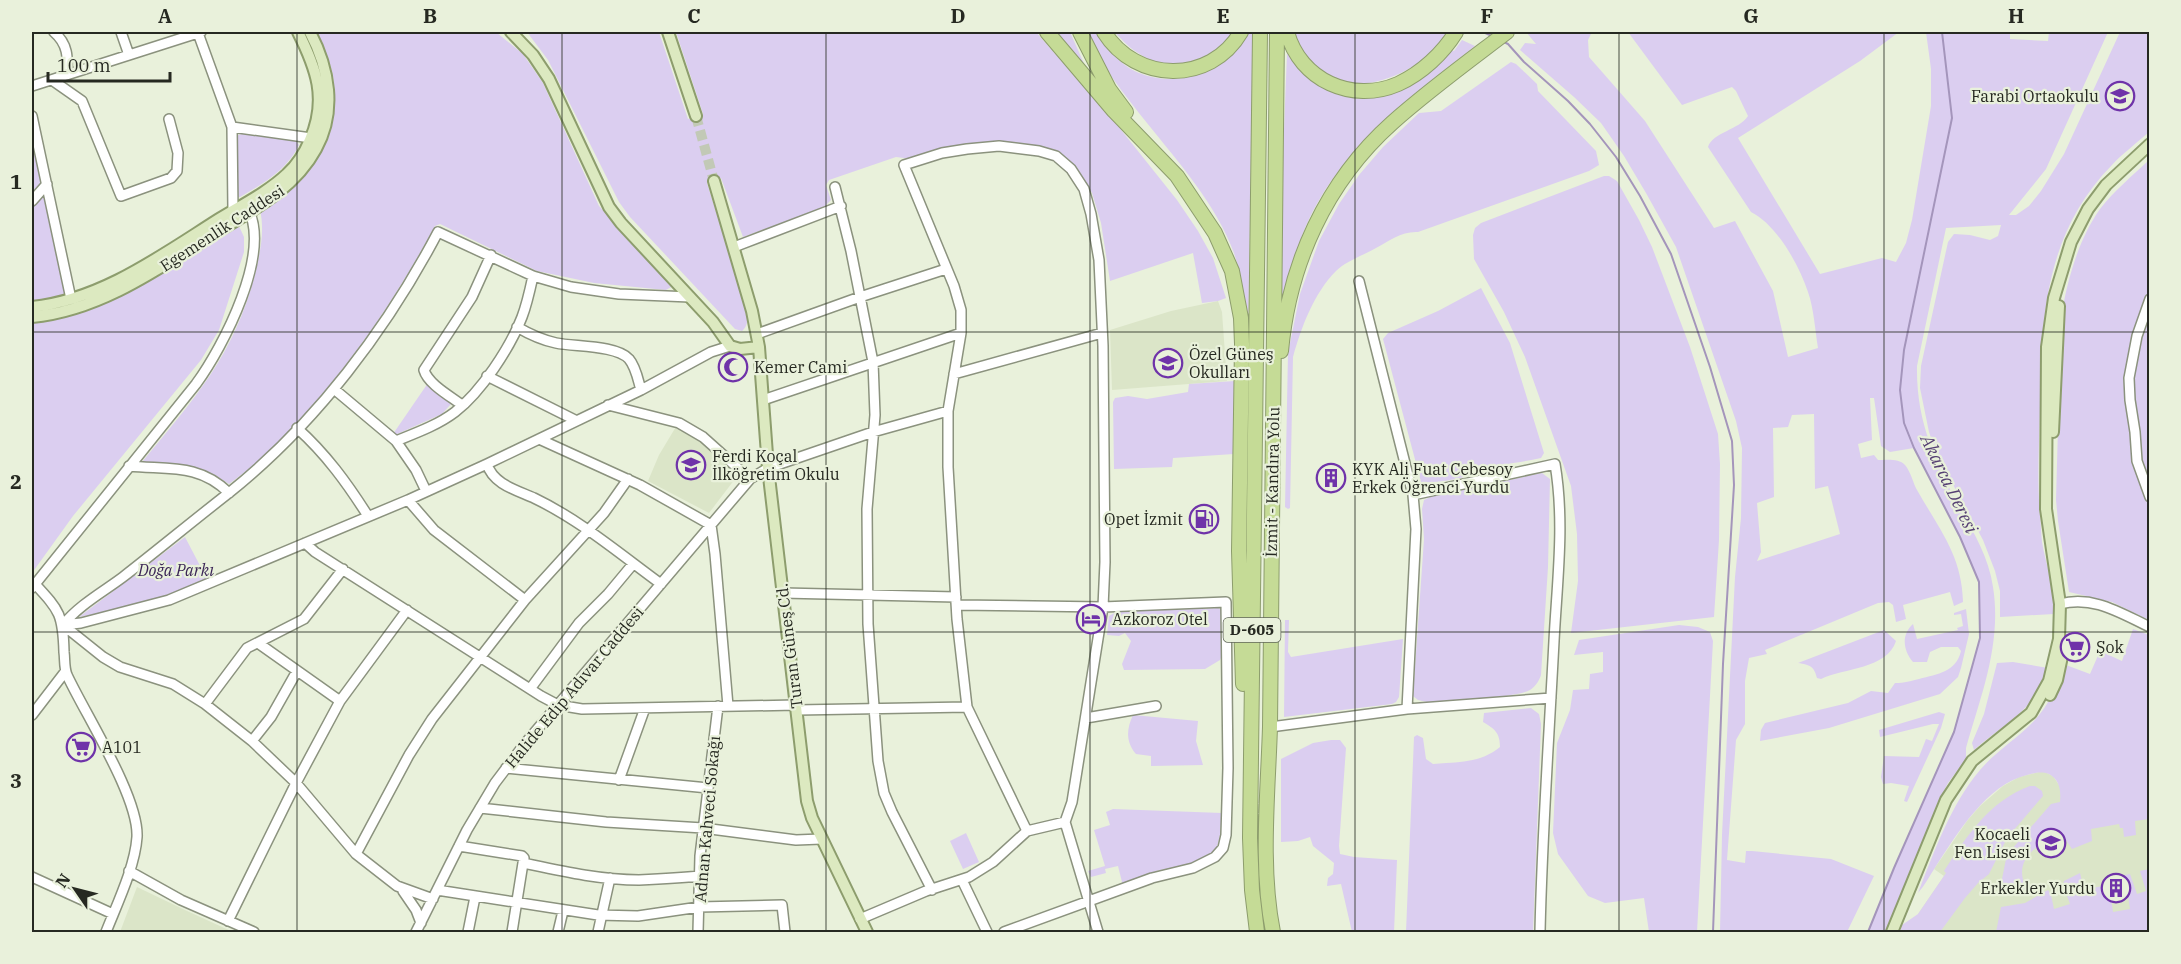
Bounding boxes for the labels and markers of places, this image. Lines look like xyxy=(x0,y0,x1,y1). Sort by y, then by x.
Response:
school or university icon: Farabi Ortaokulu xyxy=(2104,80,2136,112)
place label: Farabi Ortaokulu xyxy=(1971,86,2099,106)
place label: Özel Güneş Okulları xyxy=(1189,344,1274,382)
school or university icon: Özel Güneş Okulları xyxy=(1152,347,1184,379)
mosque icon: Kemer Cami xyxy=(717,351,749,383)
place label: Kemer Cami xyxy=(754,357,847,377)
place label: Ferdi Koçal İlköğretim Okulu xyxy=(712,446,840,484)
school or university icon: Ferdi Koçal İlköğretim Okulu xyxy=(675,449,707,481)
place label: KYK Ali Fuat Cebesoy Erkek Öğrenci Yurdu xyxy=(1352,459,1513,497)
building icon: KYK Ali Fuat Cebesoy Erkek Öğrenci Yurdu xyxy=(1315,462,1347,494)
fuel station icon: Opet İzmit xyxy=(1188,503,1220,535)
place label: Opet İzmit xyxy=(1104,509,1183,529)
hotel icon: Azkoroz Otel xyxy=(1075,603,1107,635)
place label: Azkoroz Otel xyxy=(1112,609,1208,629)
supermarket icon: Şok xyxy=(2059,631,2091,663)
place label: Şok xyxy=(2096,637,2124,657)
supermarket icon: A101 xyxy=(65,731,97,763)
place label: A101 xyxy=(102,737,142,757)
place label: Kocaeli Fen Lisesi xyxy=(1954,824,2030,862)
school or university icon: Kocaeli Fen Lisesi xyxy=(2035,827,2067,859)
building icon: Erkekler Yurdu xyxy=(2100,872,2132,904)
place label: Erkekler Yurdu xyxy=(1980,878,2095,898)

